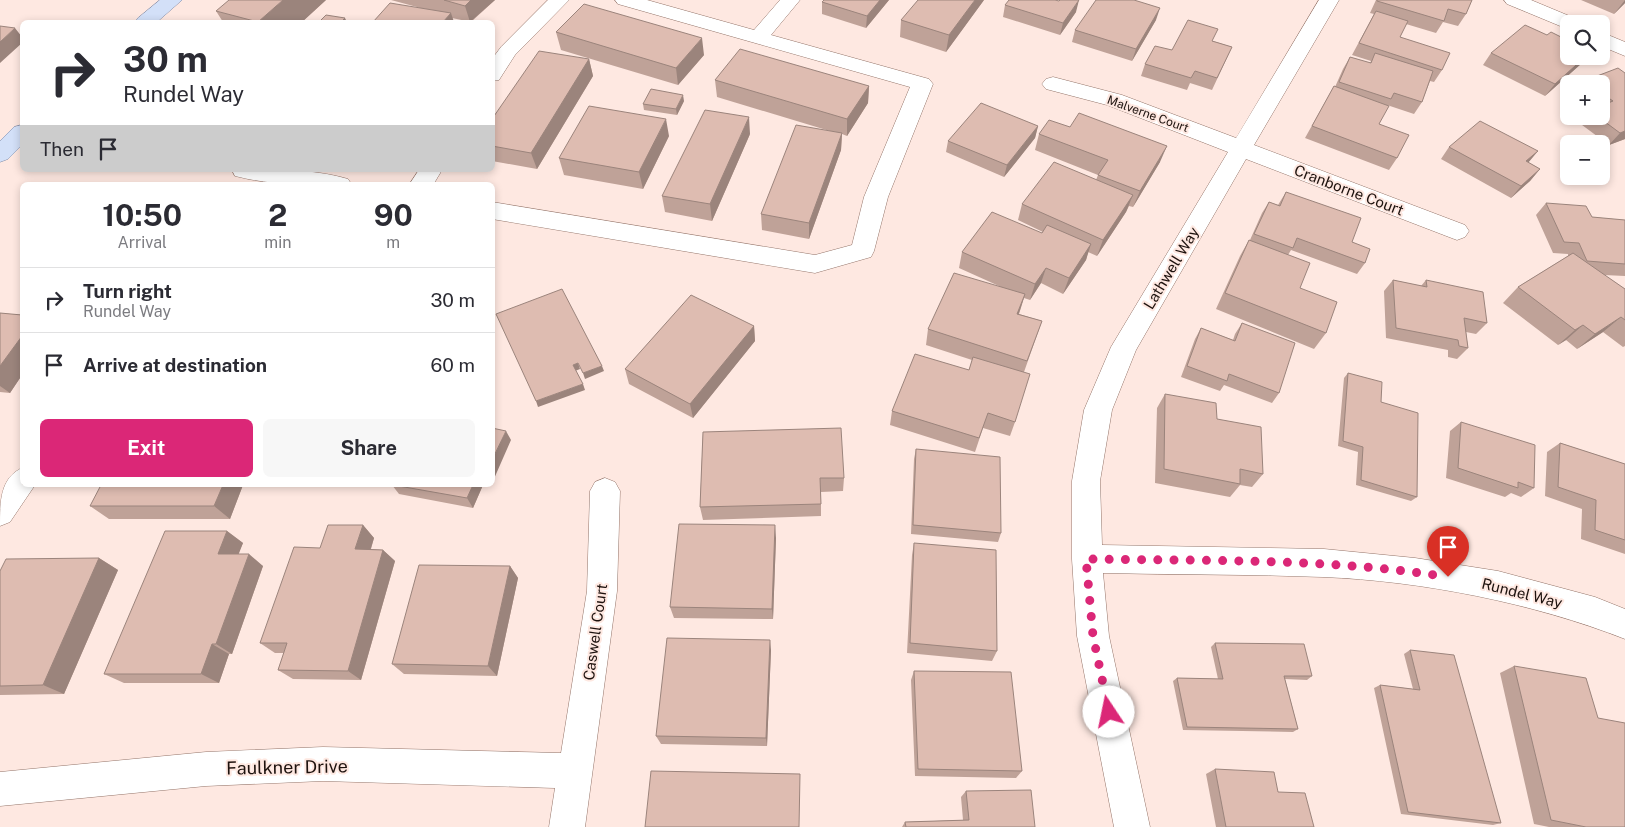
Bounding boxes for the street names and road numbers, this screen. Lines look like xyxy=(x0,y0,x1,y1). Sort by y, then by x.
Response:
street label: Malverne Court xyxy=(1105,93,1191,135)
street label: Cranborne Court xyxy=(1292,161,1406,219)
street label: Lathwell Way xyxy=(1140,224,1202,312)
street label: Rundel Way xyxy=(1480,575,1564,611)
street label: Caswell Court xyxy=(580,582,610,682)
street label: Faulkner Drive xyxy=(226,755,348,779)

